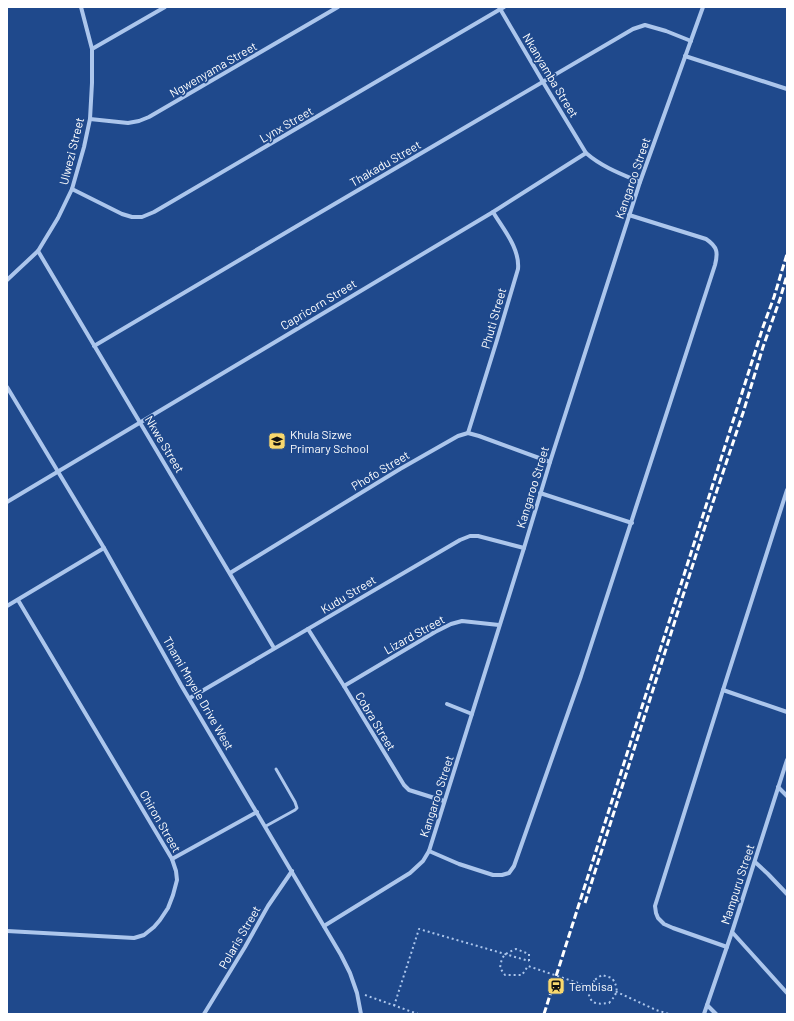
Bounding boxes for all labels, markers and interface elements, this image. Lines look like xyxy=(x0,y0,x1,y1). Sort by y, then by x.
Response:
street label: Nkanyamba Street xyxy=(520,30,582,120)
street label: Ngwenyama Street xyxy=(167,38,259,100)
street label: Lynx Street xyxy=(257,103,315,145)
street label: Ulwezi Street xyxy=(56,116,86,186)
street label: Kangaroo Street xyxy=(612,136,652,220)
street label: Thakadu Street xyxy=(347,137,423,189)
street label: Capricorn Street xyxy=(277,276,359,332)
street label: Phuti Street xyxy=(478,286,508,350)
street label: Nkwe Street xyxy=(142,413,188,475)
place label: Khula Sizwe Primary School xyxy=(290,427,369,455)
school or university icon: Khula Sizwe Primary School xyxy=(267,431,287,451)
street label: Kangaroo Street xyxy=(513,444,551,530)
street label: Phofo Street xyxy=(348,447,412,493)
street label: Kudu Street xyxy=(318,572,378,616)
street label: Lizard Street xyxy=(381,612,447,656)
street label: Thami Mnyele Drive West xyxy=(161,634,237,752)
street label: Cobra Street xyxy=(353,689,399,753)
street label: Kangaroo Street xyxy=(416,753,456,839)
street label: Chiron Street xyxy=(138,787,184,855)
street label: Mampuru Street xyxy=(717,842,757,926)
street label: Polaris Street xyxy=(215,903,263,971)
station icon: Tembisa xyxy=(546,976,566,996)
place label: Tembisa xyxy=(569,979,613,993)

